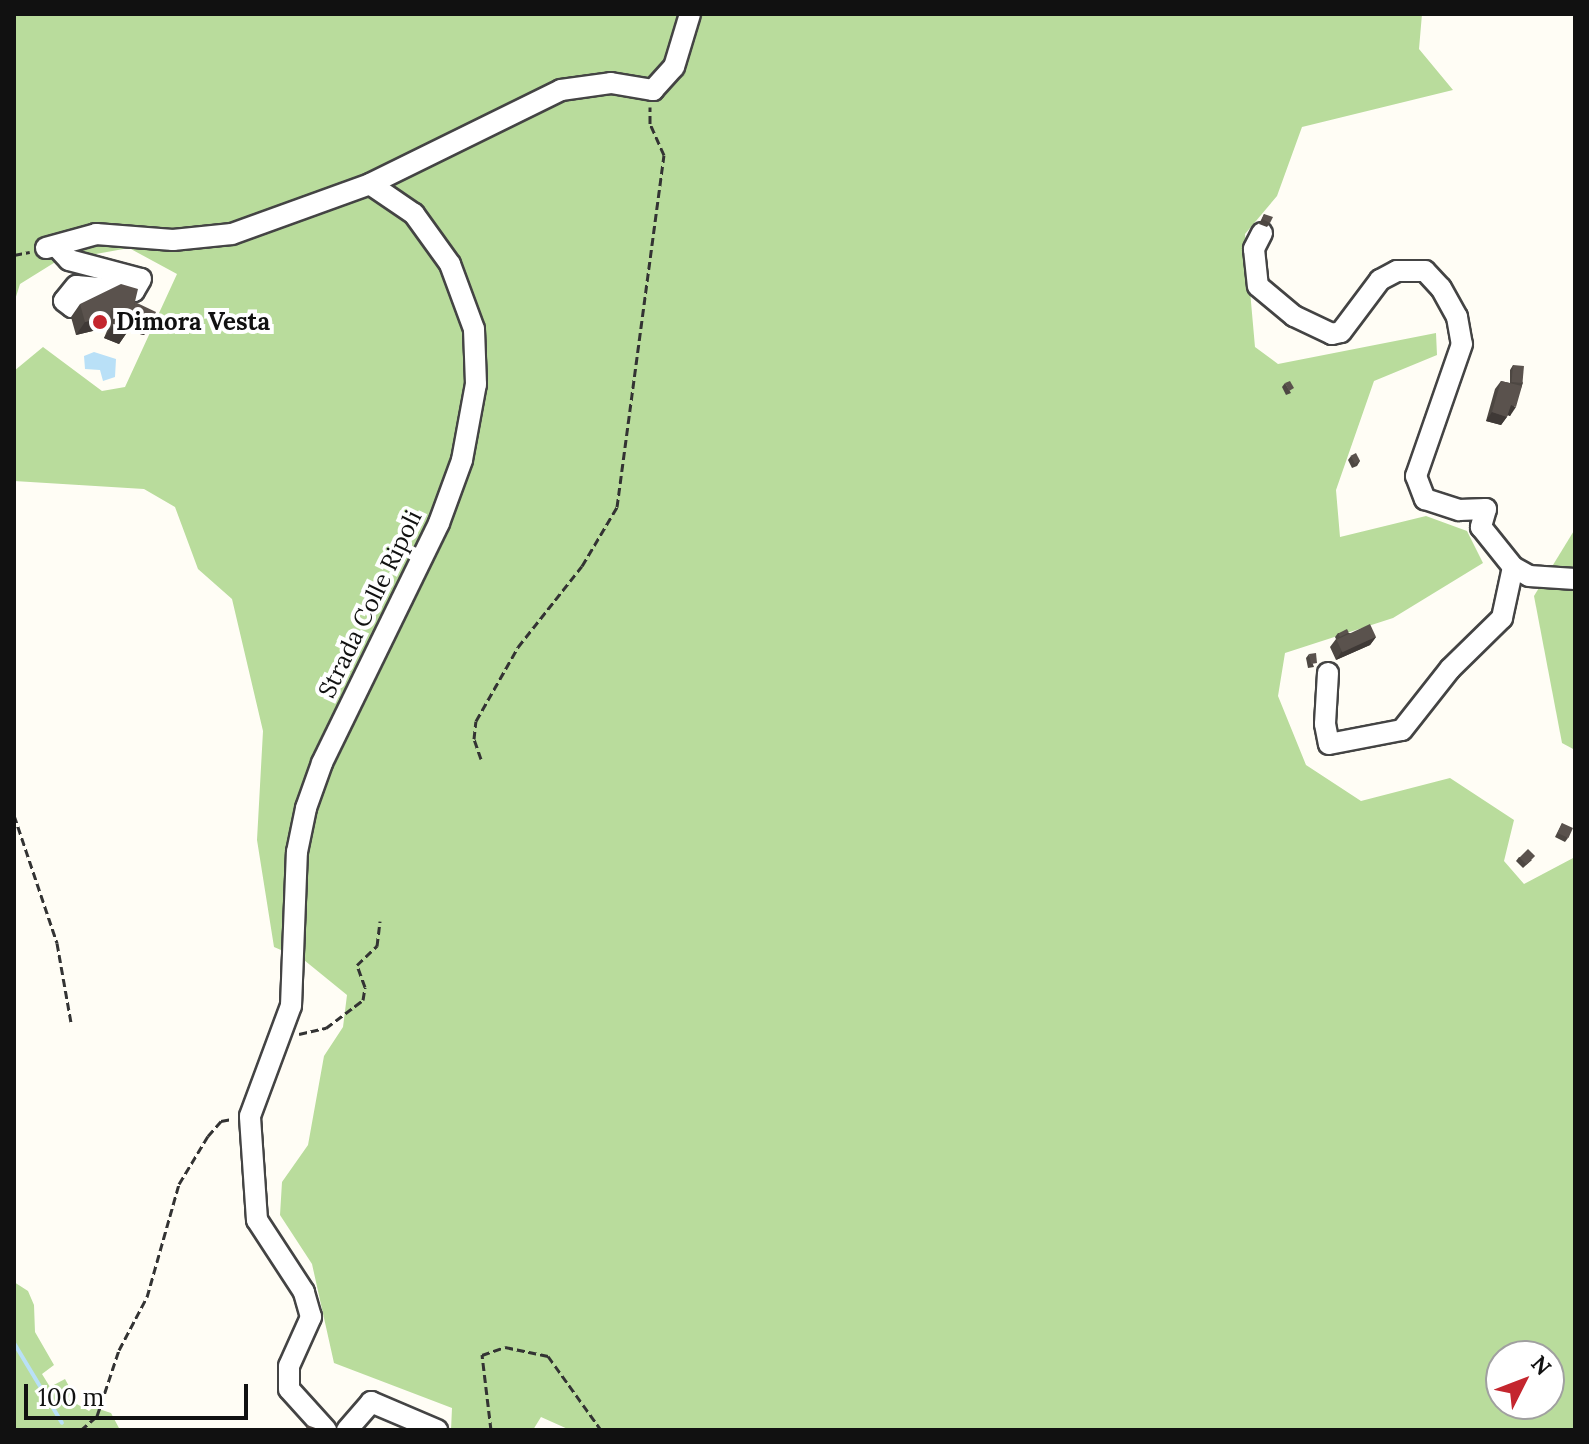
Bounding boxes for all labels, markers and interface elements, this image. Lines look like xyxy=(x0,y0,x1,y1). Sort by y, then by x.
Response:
place label: Dimora Vesta xyxy=(116,308,270,336)
marker: Dimora Vesta xyxy=(91,313,109,331)
street label: Strada Colle Ripoli xyxy=(312,506,428,702)
north arrow xyxy=(1485,1340,1565,1420)
text: N xyxy=(1525,1350,1557,1381)
scale bar xyxy=(28,1368,252,1418)
text: 100 m xyxy=(38,1382,104,1413)

